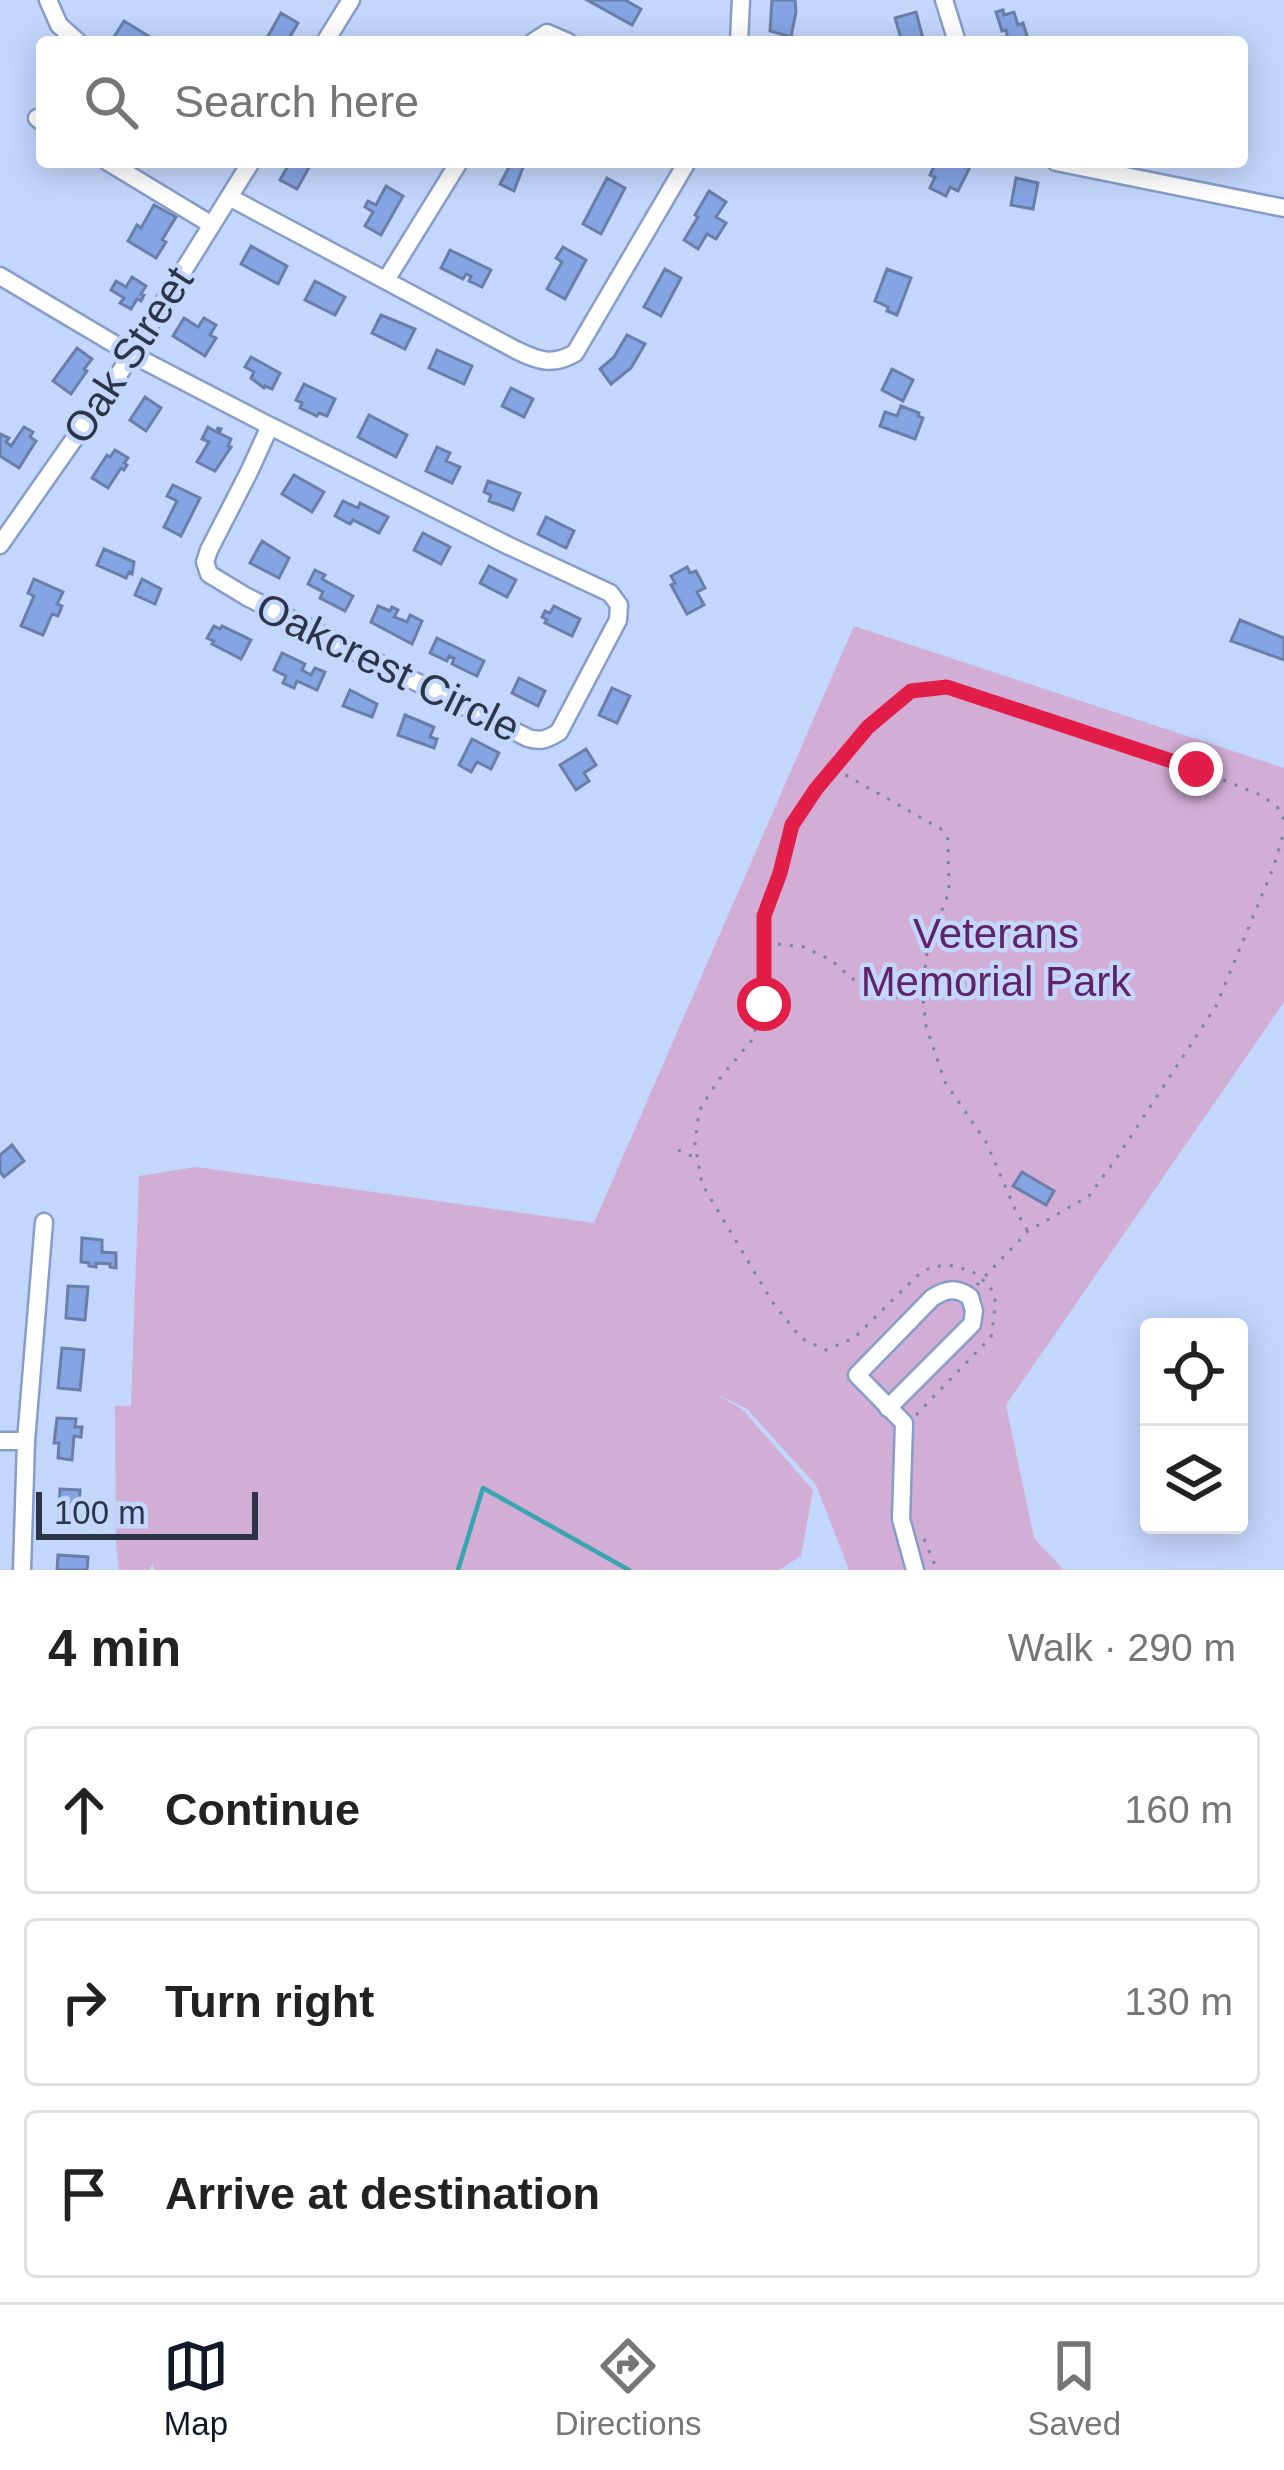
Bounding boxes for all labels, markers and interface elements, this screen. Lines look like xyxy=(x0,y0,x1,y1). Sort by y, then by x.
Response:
search box xyxy=(36,36,1248,168)
icon: search xyxy=(78,69,144,135)
text: Search here xyxy=(174,76,419,127)
street label: Oak Street xyxy=(54,258,203,452)
street label: Oakcrest Circle xyxy=(249,583,527,751)
route end xyxy=(1169,742,1223,796)
park label: Veterans Memorial Park xyxy=(861,910,1132,1005)
route start xyxy=(737,977,791,1031)
map controls xyxy=(1140,1318,1248,1534)
button: locate xyxy=(1140,1318,1248,1426)
button: layers xyxy=(1140,1426,1248,1534)
scale bar xyxy=(36,1486,258,1539)
text: 100 m xyxy=(54,1494,146,1531)
text: 4 min xyxy=(48,1620,181,1677)
text: Walk · 290 m xyxy=(1008,1626,1236,1669)
icon: ahead xyxy=(51,1777,117,1843)
text: Continue xyxy=(165,1784,360,1835)
text: 160 m xyxy=(1125,1788,1233,1831)
icon: right xyxy=(51,1969,117,2035)
text: Turn right xyxy=(165,1976,374,2027)
text: 130 m xyxy=(1125,1980,1233,2023)
icon: arrive xyxy=(51,2161,117,2227)
text: Arrive at destination xyxy=(165,2168,600,2219)
tab: Map xyxy=(163,2333,229,2443)
tab: Directions xyxy=(555,2333,702,2443)
tab: Saved xyxy=(1027,2333,1121,2443)

